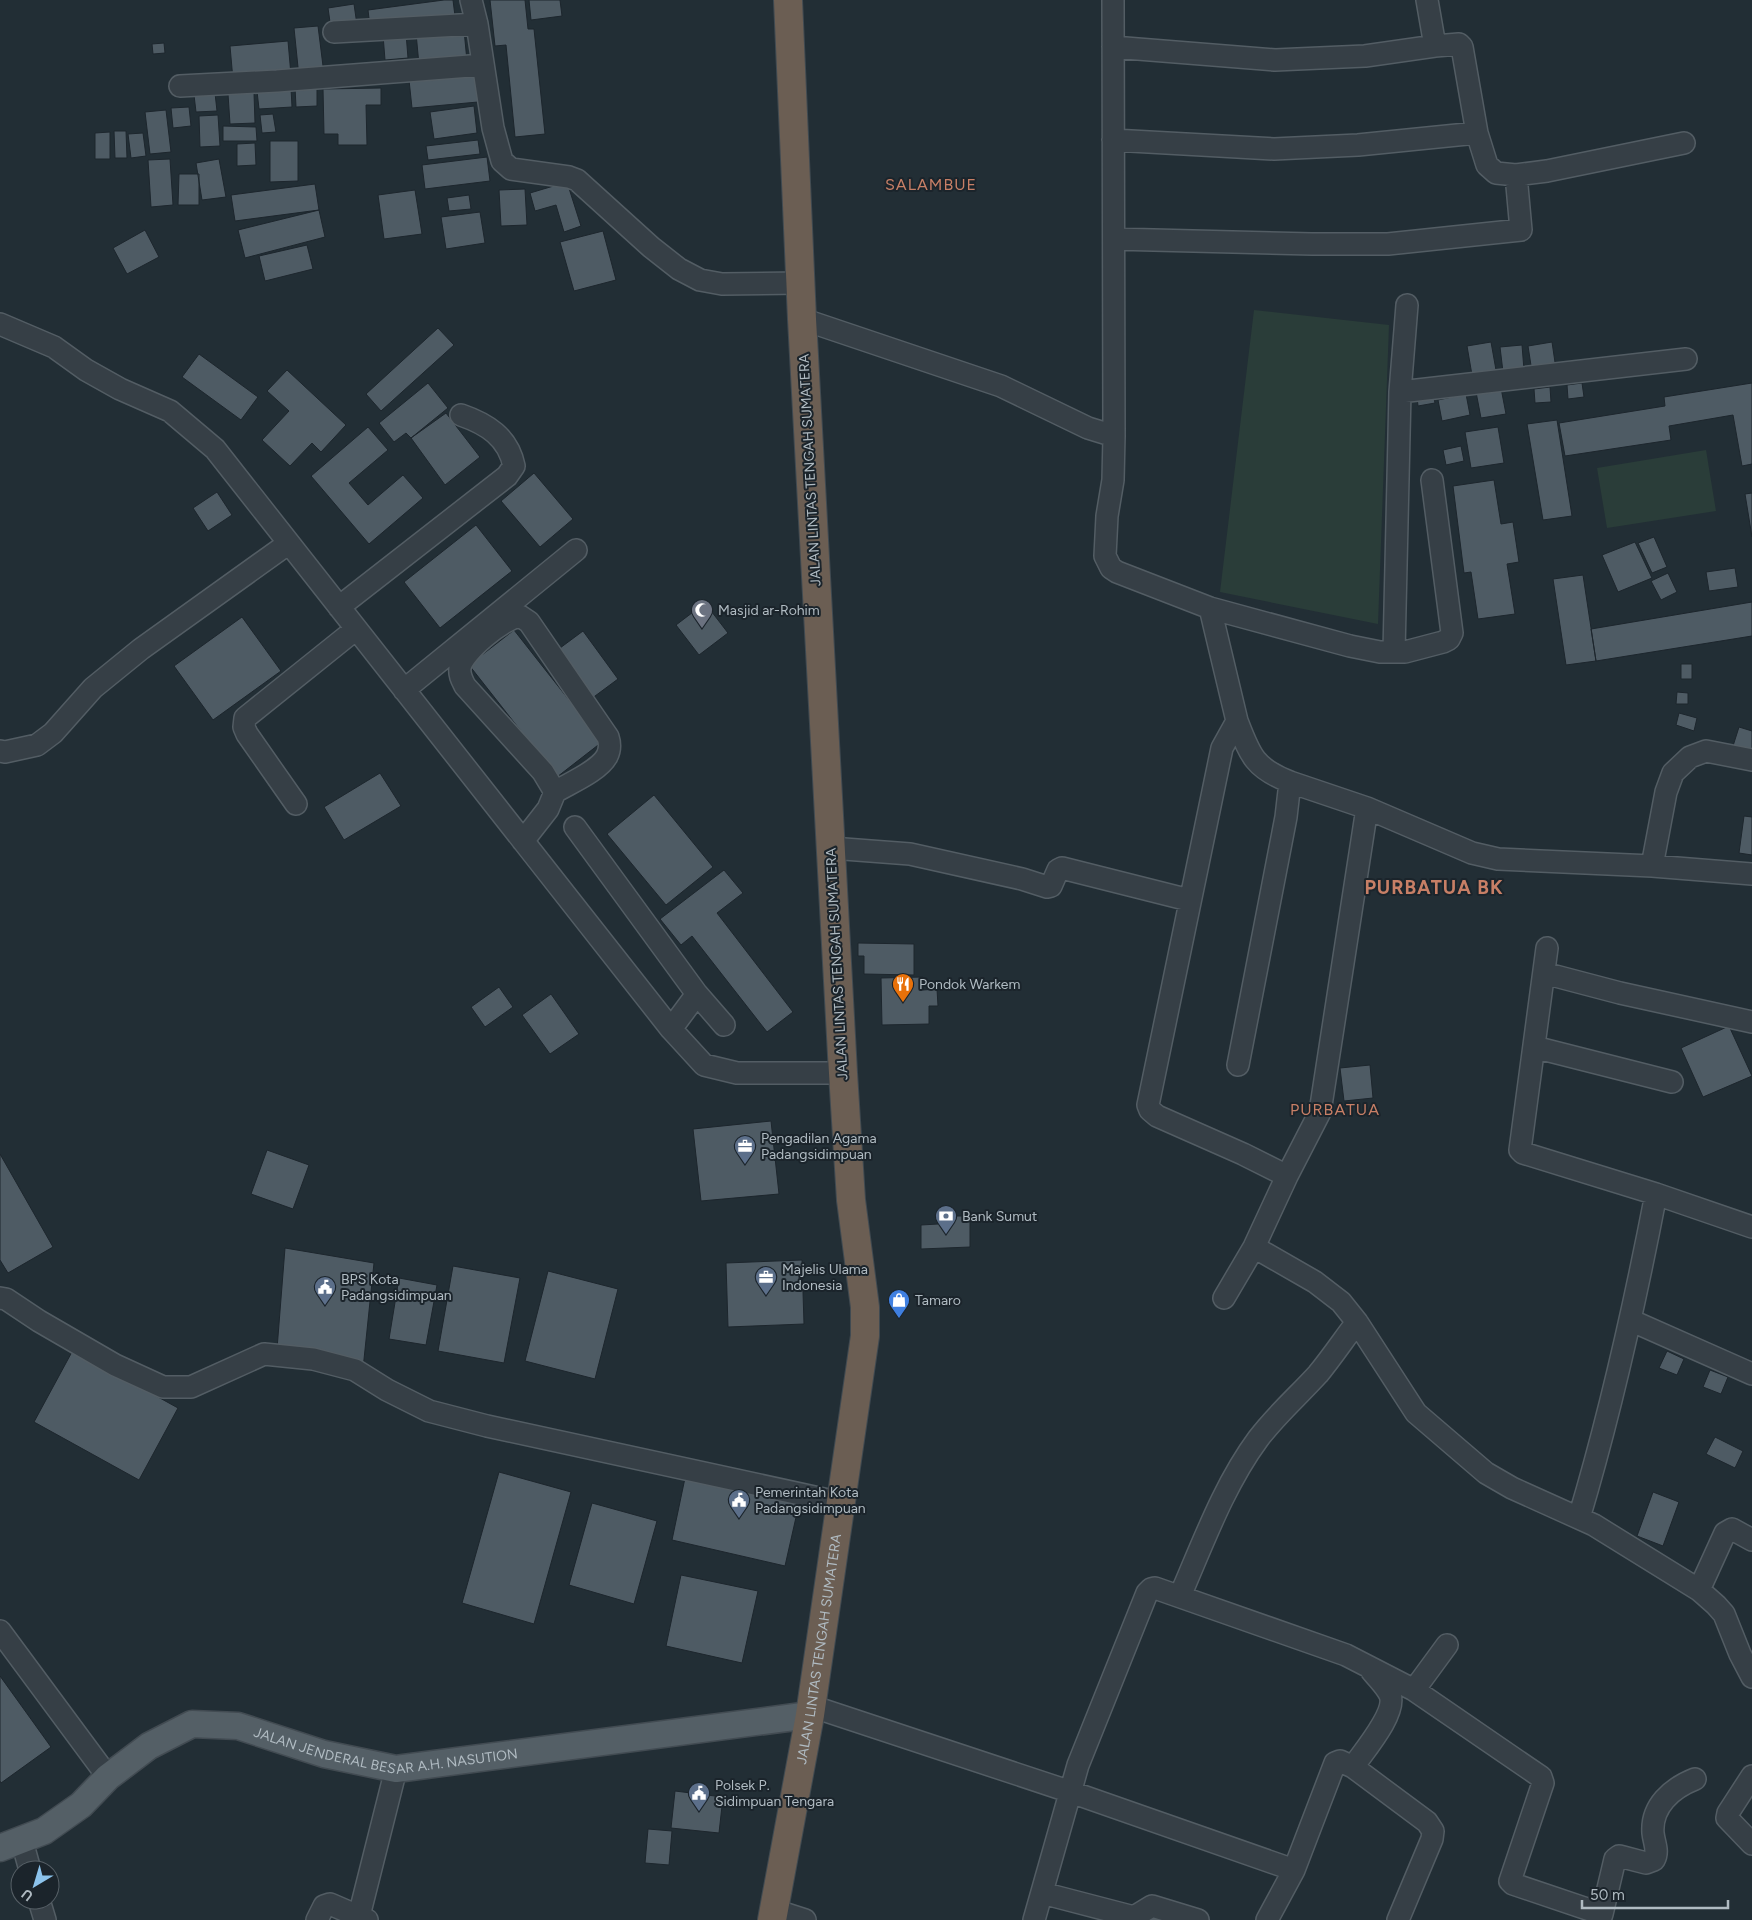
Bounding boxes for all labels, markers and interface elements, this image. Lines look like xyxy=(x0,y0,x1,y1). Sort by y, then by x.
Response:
district label: SALAMBUE xyxy=(885,175,977,194)
street label: JALAN LINTAS TENGAH SUMATERA xyxy=(795,353,825,587)
mosque icon: Masjid ar-Rohim xyxy=(690,598,714,629)
place label: Masjid ar-Rohim xyxy=(718,602,820,619)
street label: JALAN LINTAS TENGAH SUMATERA xyxy=(822,847,852,1081)
district label: PURBATUA BK xyxy=(1364,876,1504,899)
restaurant icon: Pondok Warkem xyxy=(891,972,915,1003)
place label: Pondok Warkem xyxy=(919,976,1020,993)
district label: PURBATUA xyxy=(1290,1100,1380,1119)
place label: Pengadilan Agama Padangsidimpuan xyxy=(761,1130,877,1163)
office icon: Pengadilan Agama Padangsidimpuan xyxy=(733,1134,757,1165)
bank icon: Bank Sumut xyxy=(934,1204,958,1235)
place label: Bank Sumut xyxy=(962,1208,1037,1225)
place label: Majelis Ulama Indonesia xyxy=(782,1261,868,1294)
office icon: Majelis Ulama Indonesia xyxy=(754,1265,778,1296)
place label: BPS Kota Padangsidimpuan xyxy=(341,1271,452,1304)
public building icon: BPS Kota Padangsidimpuan xyxy=(313,1275,337,1306)
shop icon: Tamaro xyxy=(887,1288,911,1319)
place label: Tamaro xyxy=(915,1292,961,1309)
place label: Pemerintah Kota Padangsidimpuan xyxy=(755,1484,866,1517)
public building icon: Pemerintah Kota Padangsidimpuan xyxy=(727,1488,751,1519)
street label: JALAN LINTAS TENGAH SUMATERA xyxy=(793,1532,845,1766)
street label: JALAN JENDERAL BESAR A.H. NASUTION xyxy=(252,1723,519,1777)
place label: Polsek P. Sidimpuan Tengara xyxy=(715,1777,834,1810)
public building icon: Polsek P. Sidimpuan Tengara xyxy=(687,1781,711,1812)
north arrow xyxy=(10,1860,60,1910)
scale bar xyxy=(1582,1878,1728,1910)
text: U xyxy=(18,1885,36,1905)
text: 50 m xyxy=(1590,1886,1625,1904)

